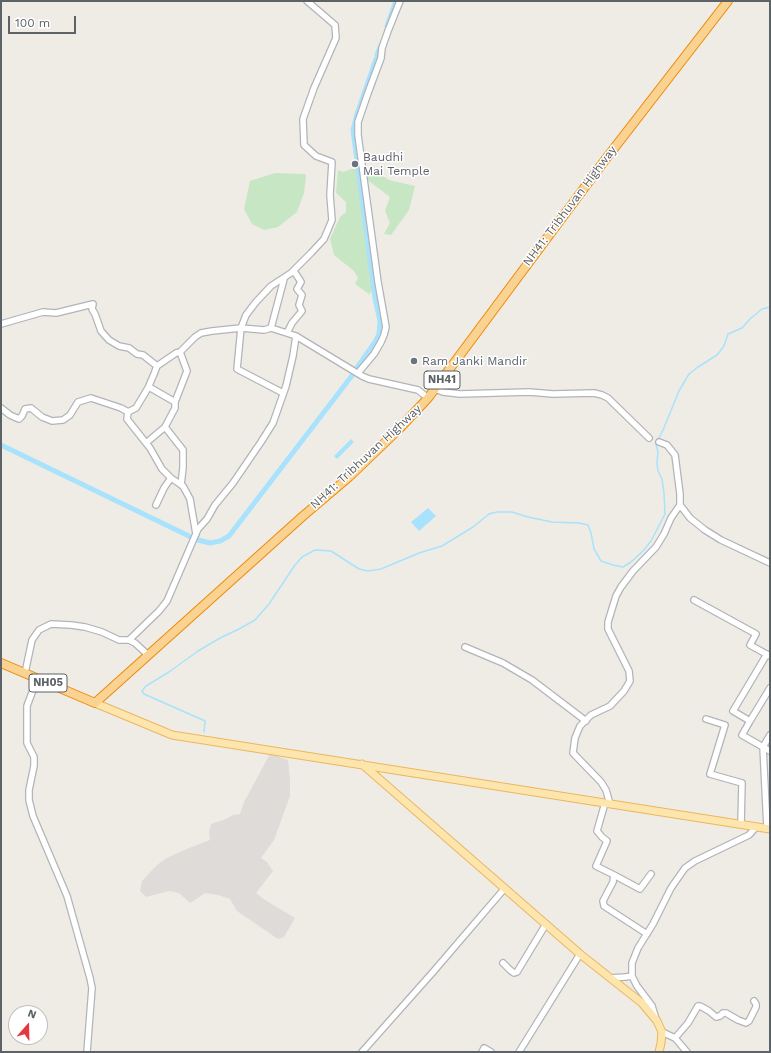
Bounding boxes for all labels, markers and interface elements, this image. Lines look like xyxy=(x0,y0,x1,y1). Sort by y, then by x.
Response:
scale bar xyxy=(10,8,78,34)
text: 100 m xyxy=(15,16,50,30)
street label: NH41: Tribhuvan Highway xyxy=(520,143,620,269)
place label: Baudhi Mai Temple xyxy=(363,150,430,178)
marker: Baudhi Mai Temple xyxy=(350,159,360,169)
place label: Ram Janki Mandir xyxy=(422,354,527,368)
marker: Ram Janki Mandir xyxy=(409,356,419,366)
road number: NH41 xyxy=(424,371,460,389)
street label: NH41: Tribhuvan Highway xyxy=(307,402,425,512)
road number: NH05 xyxy=(29,674,67,692)
north arrow xyxy=(8,1005,48,1045)
text: N xyxy=(26,1007,38,1022)

